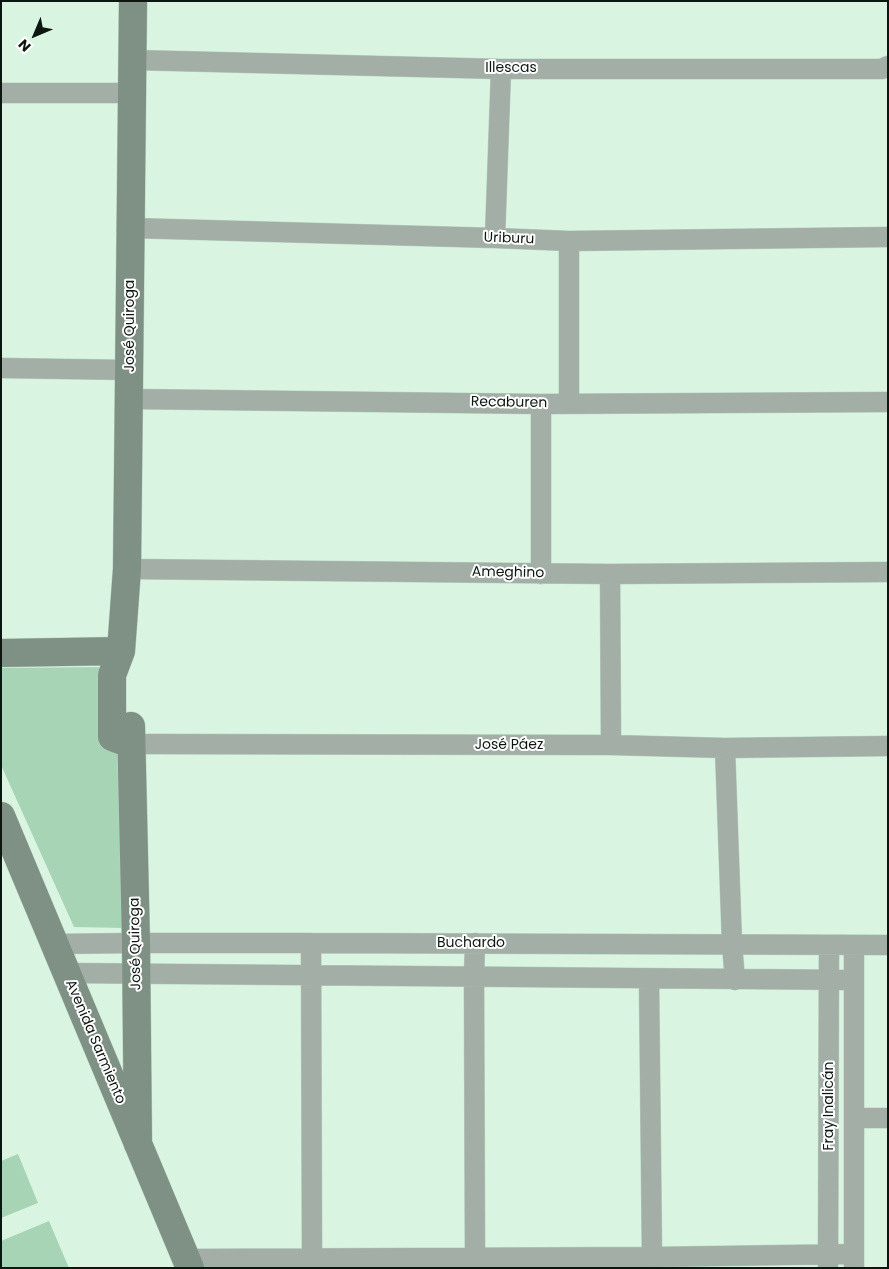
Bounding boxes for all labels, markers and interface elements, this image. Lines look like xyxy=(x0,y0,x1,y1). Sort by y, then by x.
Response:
north arrow xyxy=(10,10,60,60)
text: N xyxy=(14,35,35,56)
street label: Illescas xyxy=(485,60,537,76)
street label: Uriburu xyxy=(483,230,535,248)
street label: José Quiroga xyxy=(122,280,138,372)
street label: Recaburen xyxy=(471,394,547,412)
street label: Ameghino xyxy=(472,564,544,582)
street label: José Páez xyxy=(475,737,543,753)
street label: José Quiroga xyxy=(127,898,145,990)
street label: Buchardo xyxy=(437,935,505,951)
street label: Avenida Sarmiento xyxy=(61,977,129,1107)
street label: Fray Inalicán xyxy=(821,1061,837,1151)

